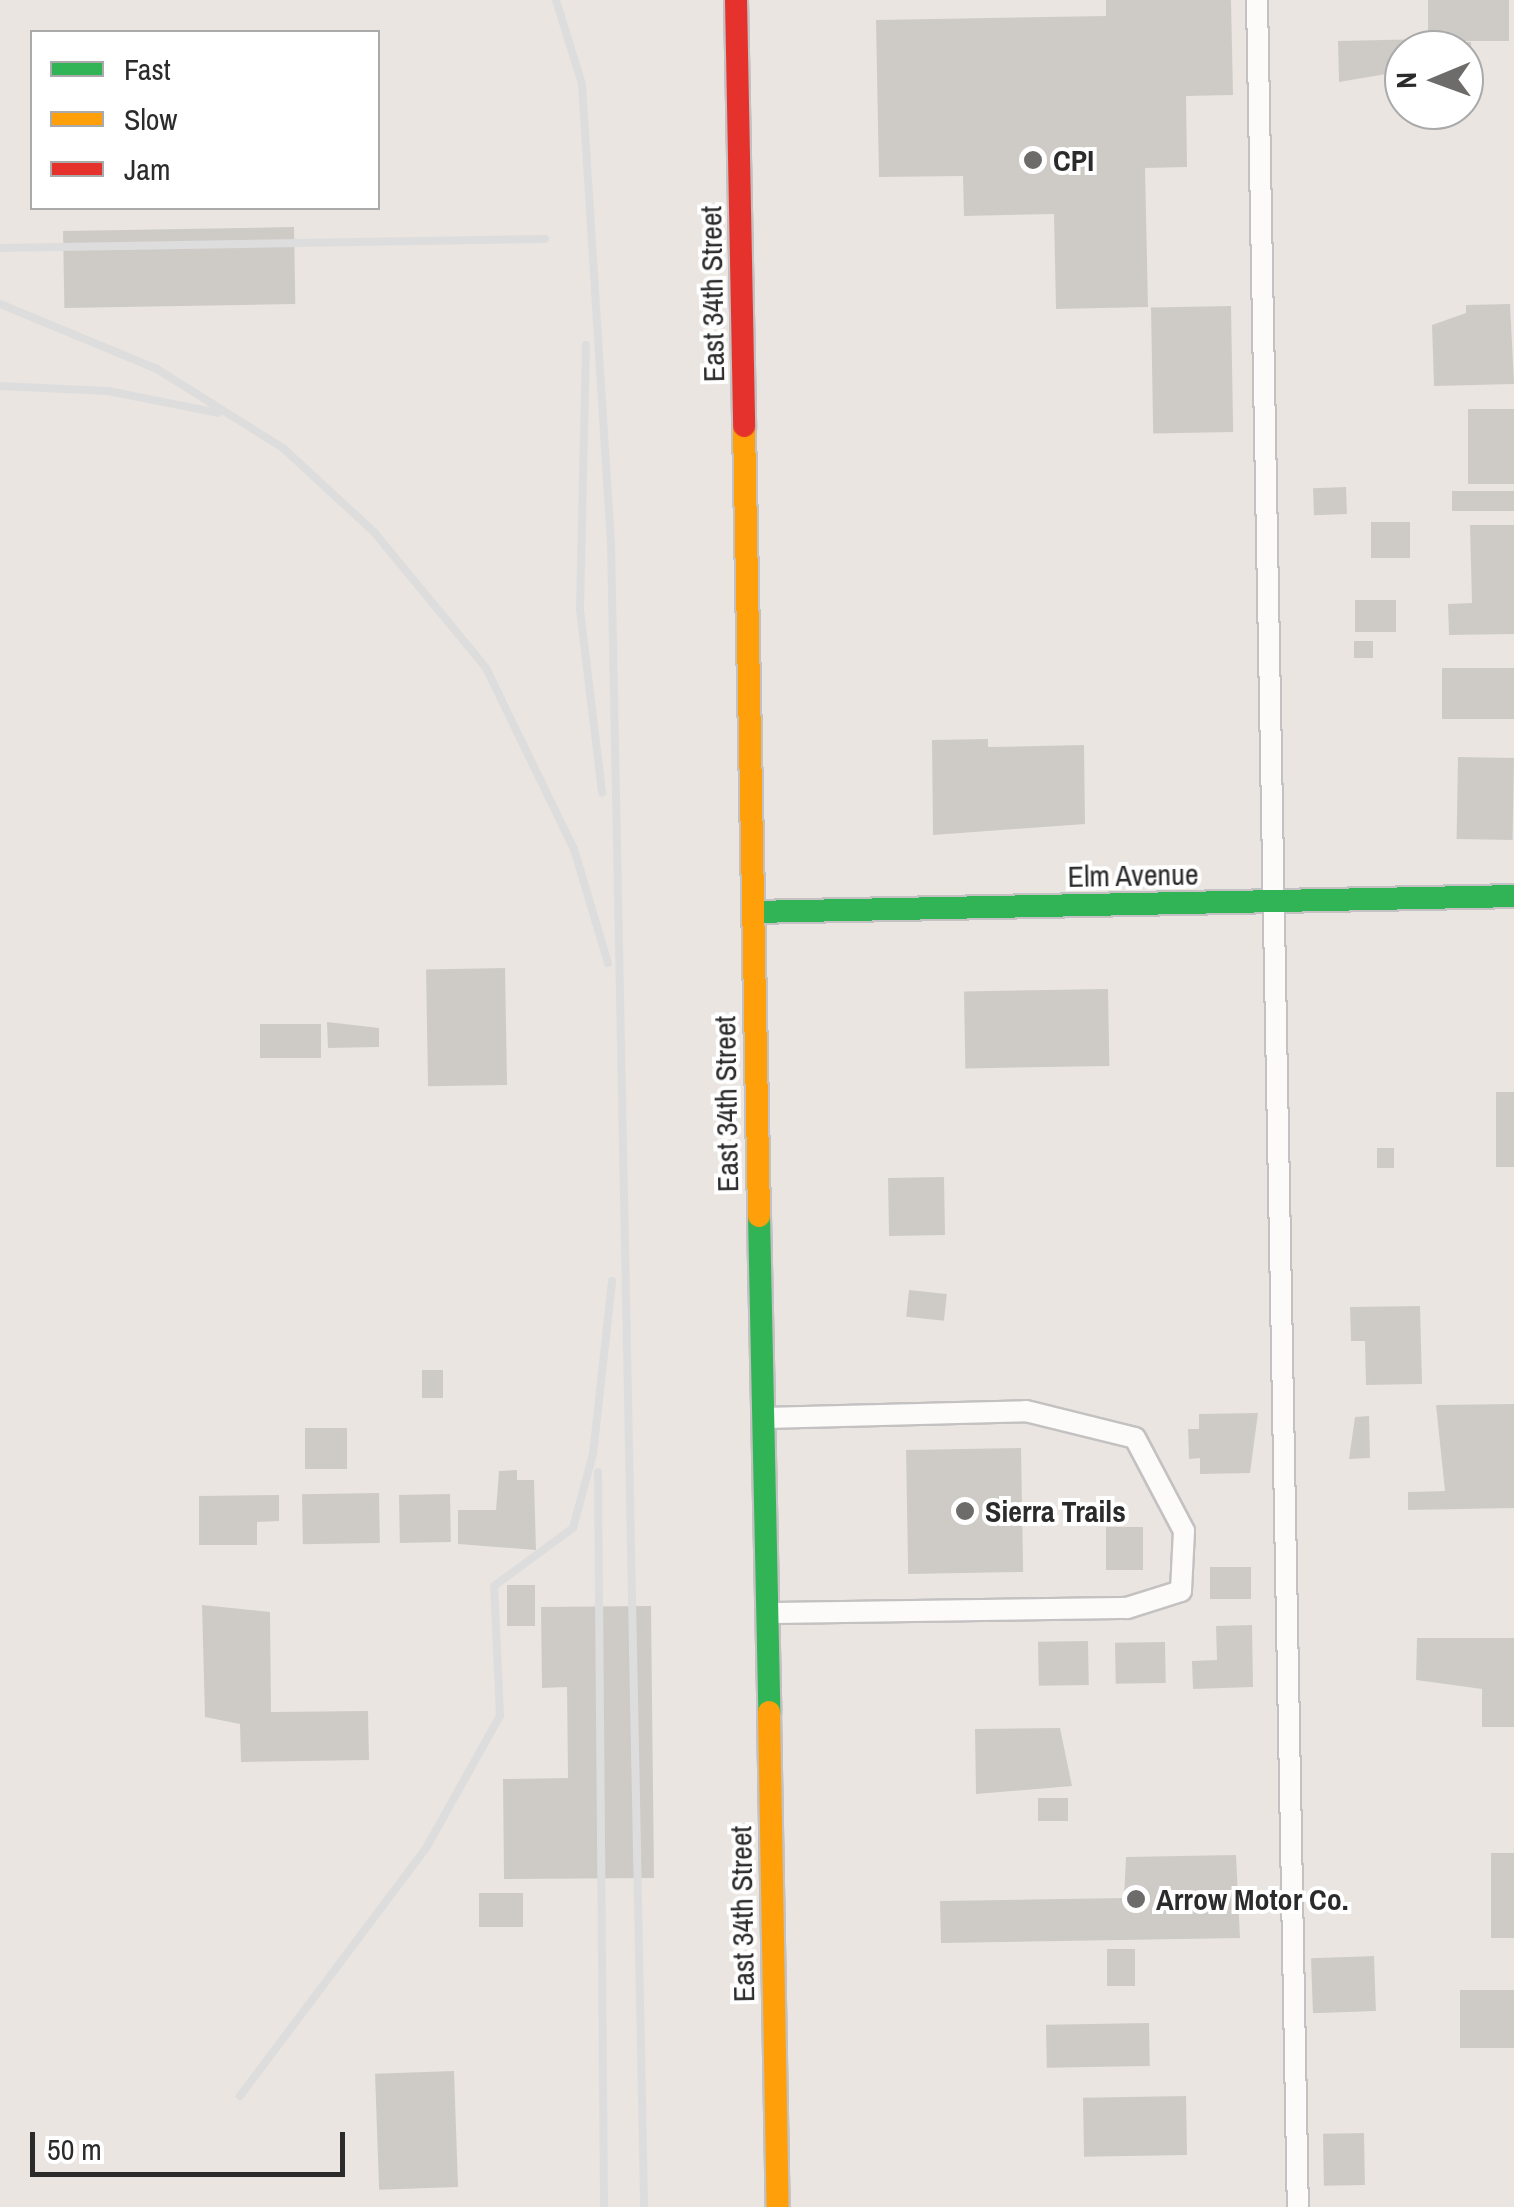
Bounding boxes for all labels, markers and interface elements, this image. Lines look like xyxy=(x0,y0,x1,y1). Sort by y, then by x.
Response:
legend xyxy=(30,30,380,210)
north arrow xyxy=(1384,30,1484,130)
text: Fast xyxy=(124,49,171,89)
text: N xyxy=(1387,72,1425,89)
text: Slow xyxy=(124,99,177,139)
place label: CPI xyxy=(1053,142,1094,178)
text: Jam xyxy=(124,149,170,189)
marker: CPI xyxy=(1022,149,1044,171)
street label: East 34th Street xyxy=(692,205,732,383)
street label: Elm Avenue xyxy=(1067,856,1199,894)
street label: East 34th Street xyxy=(706,1015,746,1193)
place label: Sierra Trails xyxy=(985,1493,1126,1529)
marker: Sierra Trails xyxy=(954,1500,976,1522)
street label: East 34th Street xyxy=(722,1825,762,2003)
place label: Arrow Motor Co. xyxy=(1156,1881,1349,1917)
marker: Arrow Motor Co. xyxy=(1125,1888,1147,1910)
scale bar xyxy=(35,2112,350,2174)
text: 50 m xyxy=(47,2129,102,2169)

